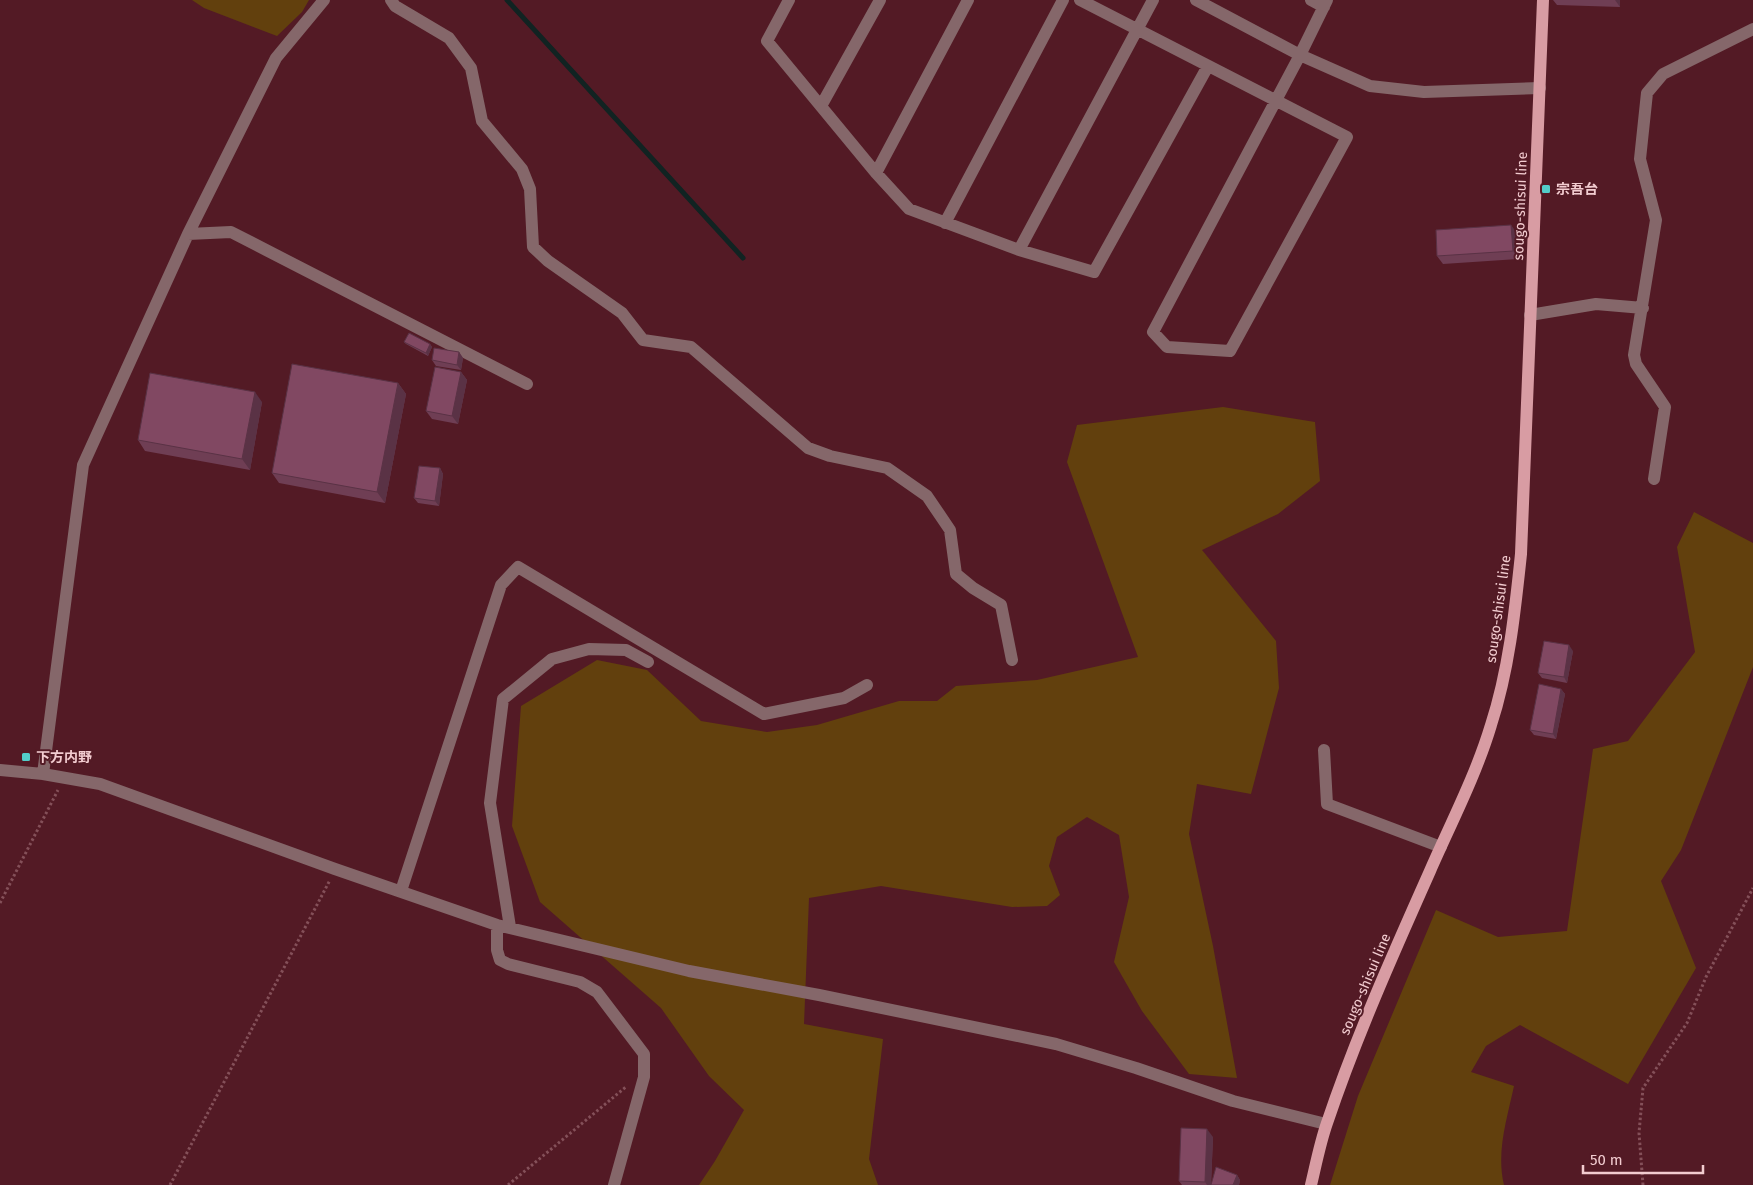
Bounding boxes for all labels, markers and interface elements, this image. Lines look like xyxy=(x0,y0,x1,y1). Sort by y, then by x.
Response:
street label: sougo-shisui line xyxy=(1510,151,1531,261)
place label: 宗吾台 xyxy=(1556,181,1598,198)
marker: 宗吾台 xyxy=(1540,183,1552,195)
street label: sougo-shisui line xyxy=(1483,554,1514,664)
place label: 下方内野 xyxy=(36,749,92,766)
marker: 下方内野 xyxy=(20,751,32,763)
street label: sougo-shisui line xyxy=(1336,931,1395,1038)
scale bar xyxy=(1583,1142,1703,1174)
text: 50 m xyxy=(1590,1151,1623,1169)

